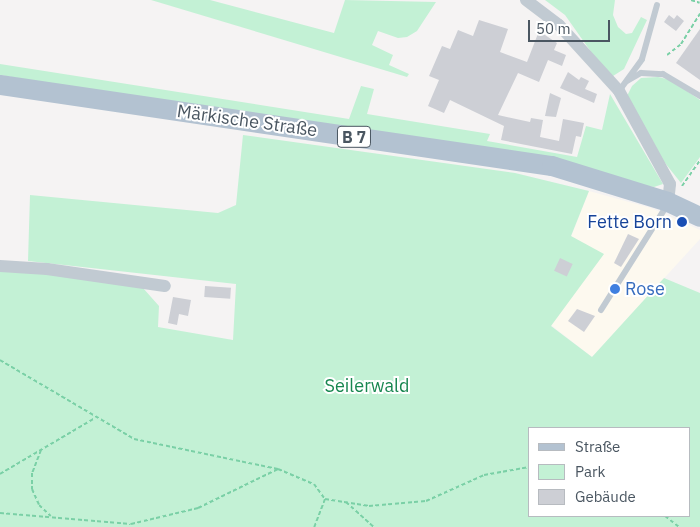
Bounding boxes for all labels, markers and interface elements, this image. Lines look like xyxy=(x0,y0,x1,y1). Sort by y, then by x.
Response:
scale bar xyxy=(530,10,612,42)
text: 50 m xyxy=(536,19,571,38)
street label: Märkische Straße xyxy=(176,100,318,142)
road number: B 7 xyxy=(336,124,372,150)
place label: Fette Born xyxy=(587,211,672,233)
marker: Fette Born xyxy=(676,216,688,228)
place label: Rose xyxy=(625,278,665,300)
marker: Rose xyxy=(609,283,621,295)
park label: Seilerwald xyxy=(325,375,409,397)
legend xyxy=(528,427,690,517)
text: Straße xyxy=(575,437,620,456)
text: Park xyxy=(575,462,605,481)
text: Gebäude xyxy=(575,487,636,506)

